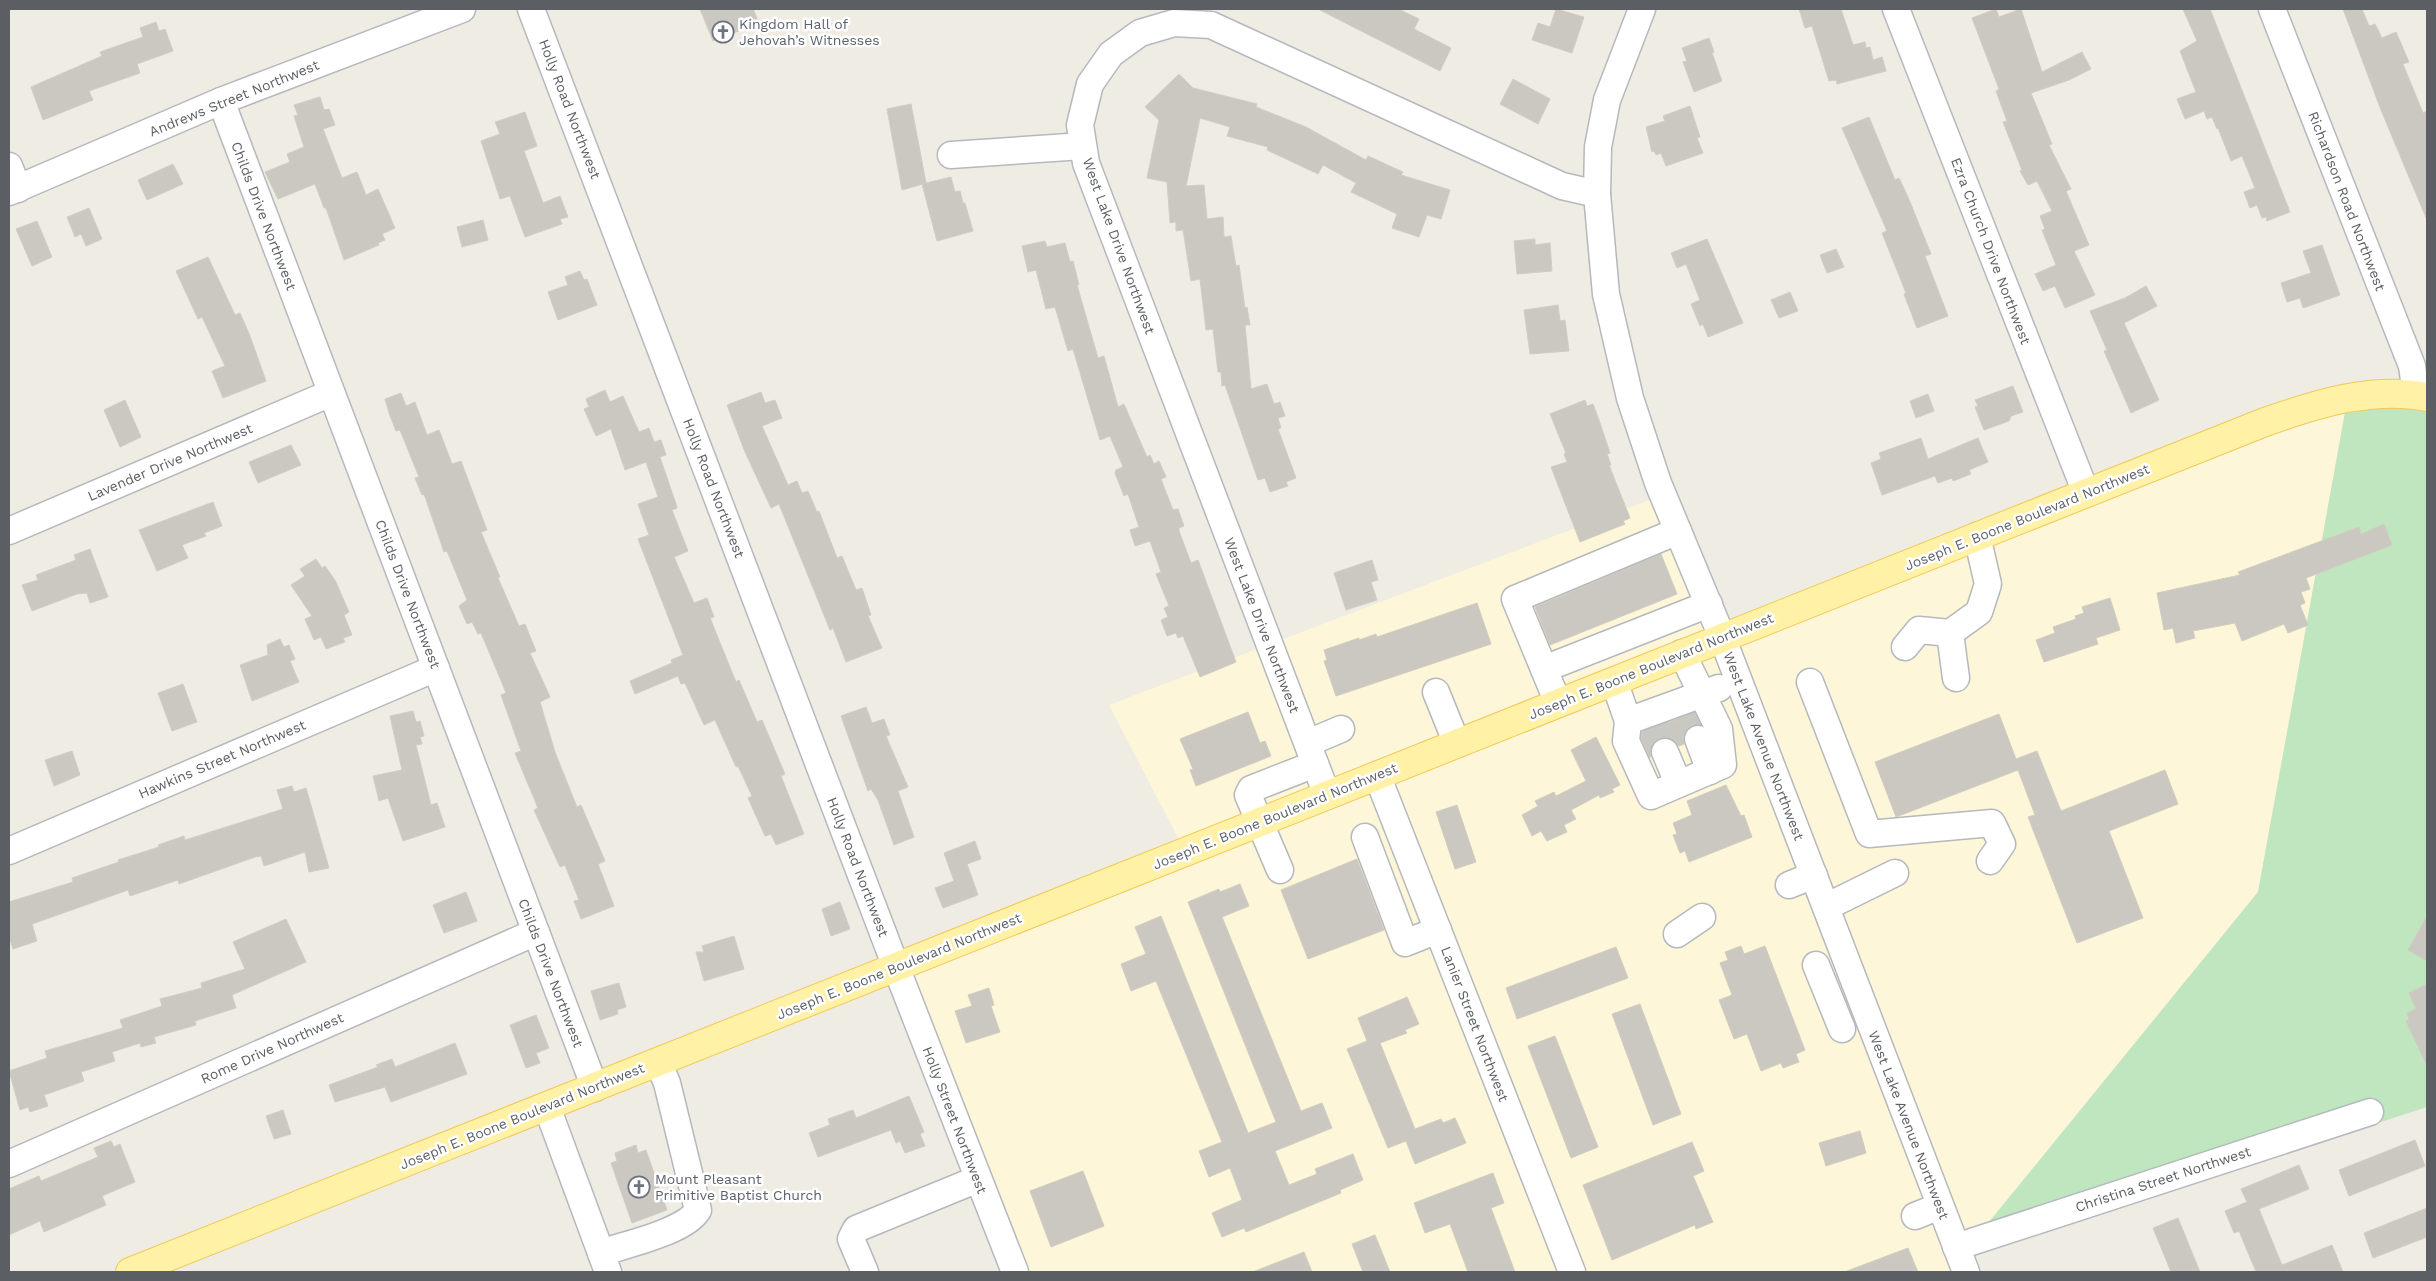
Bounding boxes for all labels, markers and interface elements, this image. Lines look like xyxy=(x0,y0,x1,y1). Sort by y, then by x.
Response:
place label: Kingdom Hall of Jehovah’s Witnesses xyxy=(739,16,880,48)
church icon: Kingdom Hall of Jehovah’s Witnesses xyxy=(711,20,735,44)
street label: Holly Road Northwest xyxy=(536,37,604,181)
street label: Andrews Street Northwest xyxy=(147,56,321,139)
street label: Richardson Road Northwest xyxy=(2305,109,2389,293)
street label: Childs Drive Northwest xyxy=(228,139,300,293)
street label: Ezra Church Drive Northwest xyxy=(1948,155,2034,347)
street label: West Lake Drive Northwest xyxy=(1080,156,1158,337)
street label: Holly Road Northwest xyxy=(680,416,748,560)
street label: Lavender Drive Northwest xyxy=(85,420,255,504)
street label: Joseph E. Boone Boulevard Northwest xyxy=(1902,460,2152,574)
street label: Childs Drive Northwest xyxy=(372,517,444,671)
street label: West Lake Drive Northwest xyxy=(1221,535,1303,715)
street label: Joseph E. Boone Boulevard Northwest xyxy=(1526,609,1776,723)
street label: West Lake Avenue Northwest xyxy=(1721,649,1807,843)
street label: Hawkins Street Northwest xyxy=(136,716,308,802)
street label: Joseph E. Boone Boulevard Northwest xyxy=(1150,759,1400,873)
street label: Holly Road Northwest xyxy=(824,795,892,939)
street label: Childs Drive Northwest xyxy=(515,896,587,1050)
street label: Joseph E. Boone Boulevard Northwest xyxy=(774,909,1024,1023)
street label: Lanier Street Northwest xyxy=(1438,944,1512,1104)
street label: Rome Drive Northwest xyxy=(198,1009,346,1087)
street label: West Lake Avenue Northwest xyxy=(1866,1028,1952,1222)
street label: Holly Street Northwest xyxy=(920,1044,991,1196)
street label: Joseph E. Boone Boulevard Northwest xyxy=(397,1059,647,1173)
street label: Christina Street Northwest xyxy=(2073,1143,2253,1215)
place label: Mount Pleasant Primitive Baptist Church xyxy=(655,1171,822,1203)
church icon: Mount Pleasant Primitive Baptist Church xyxy=(627,1175,651,1199)

